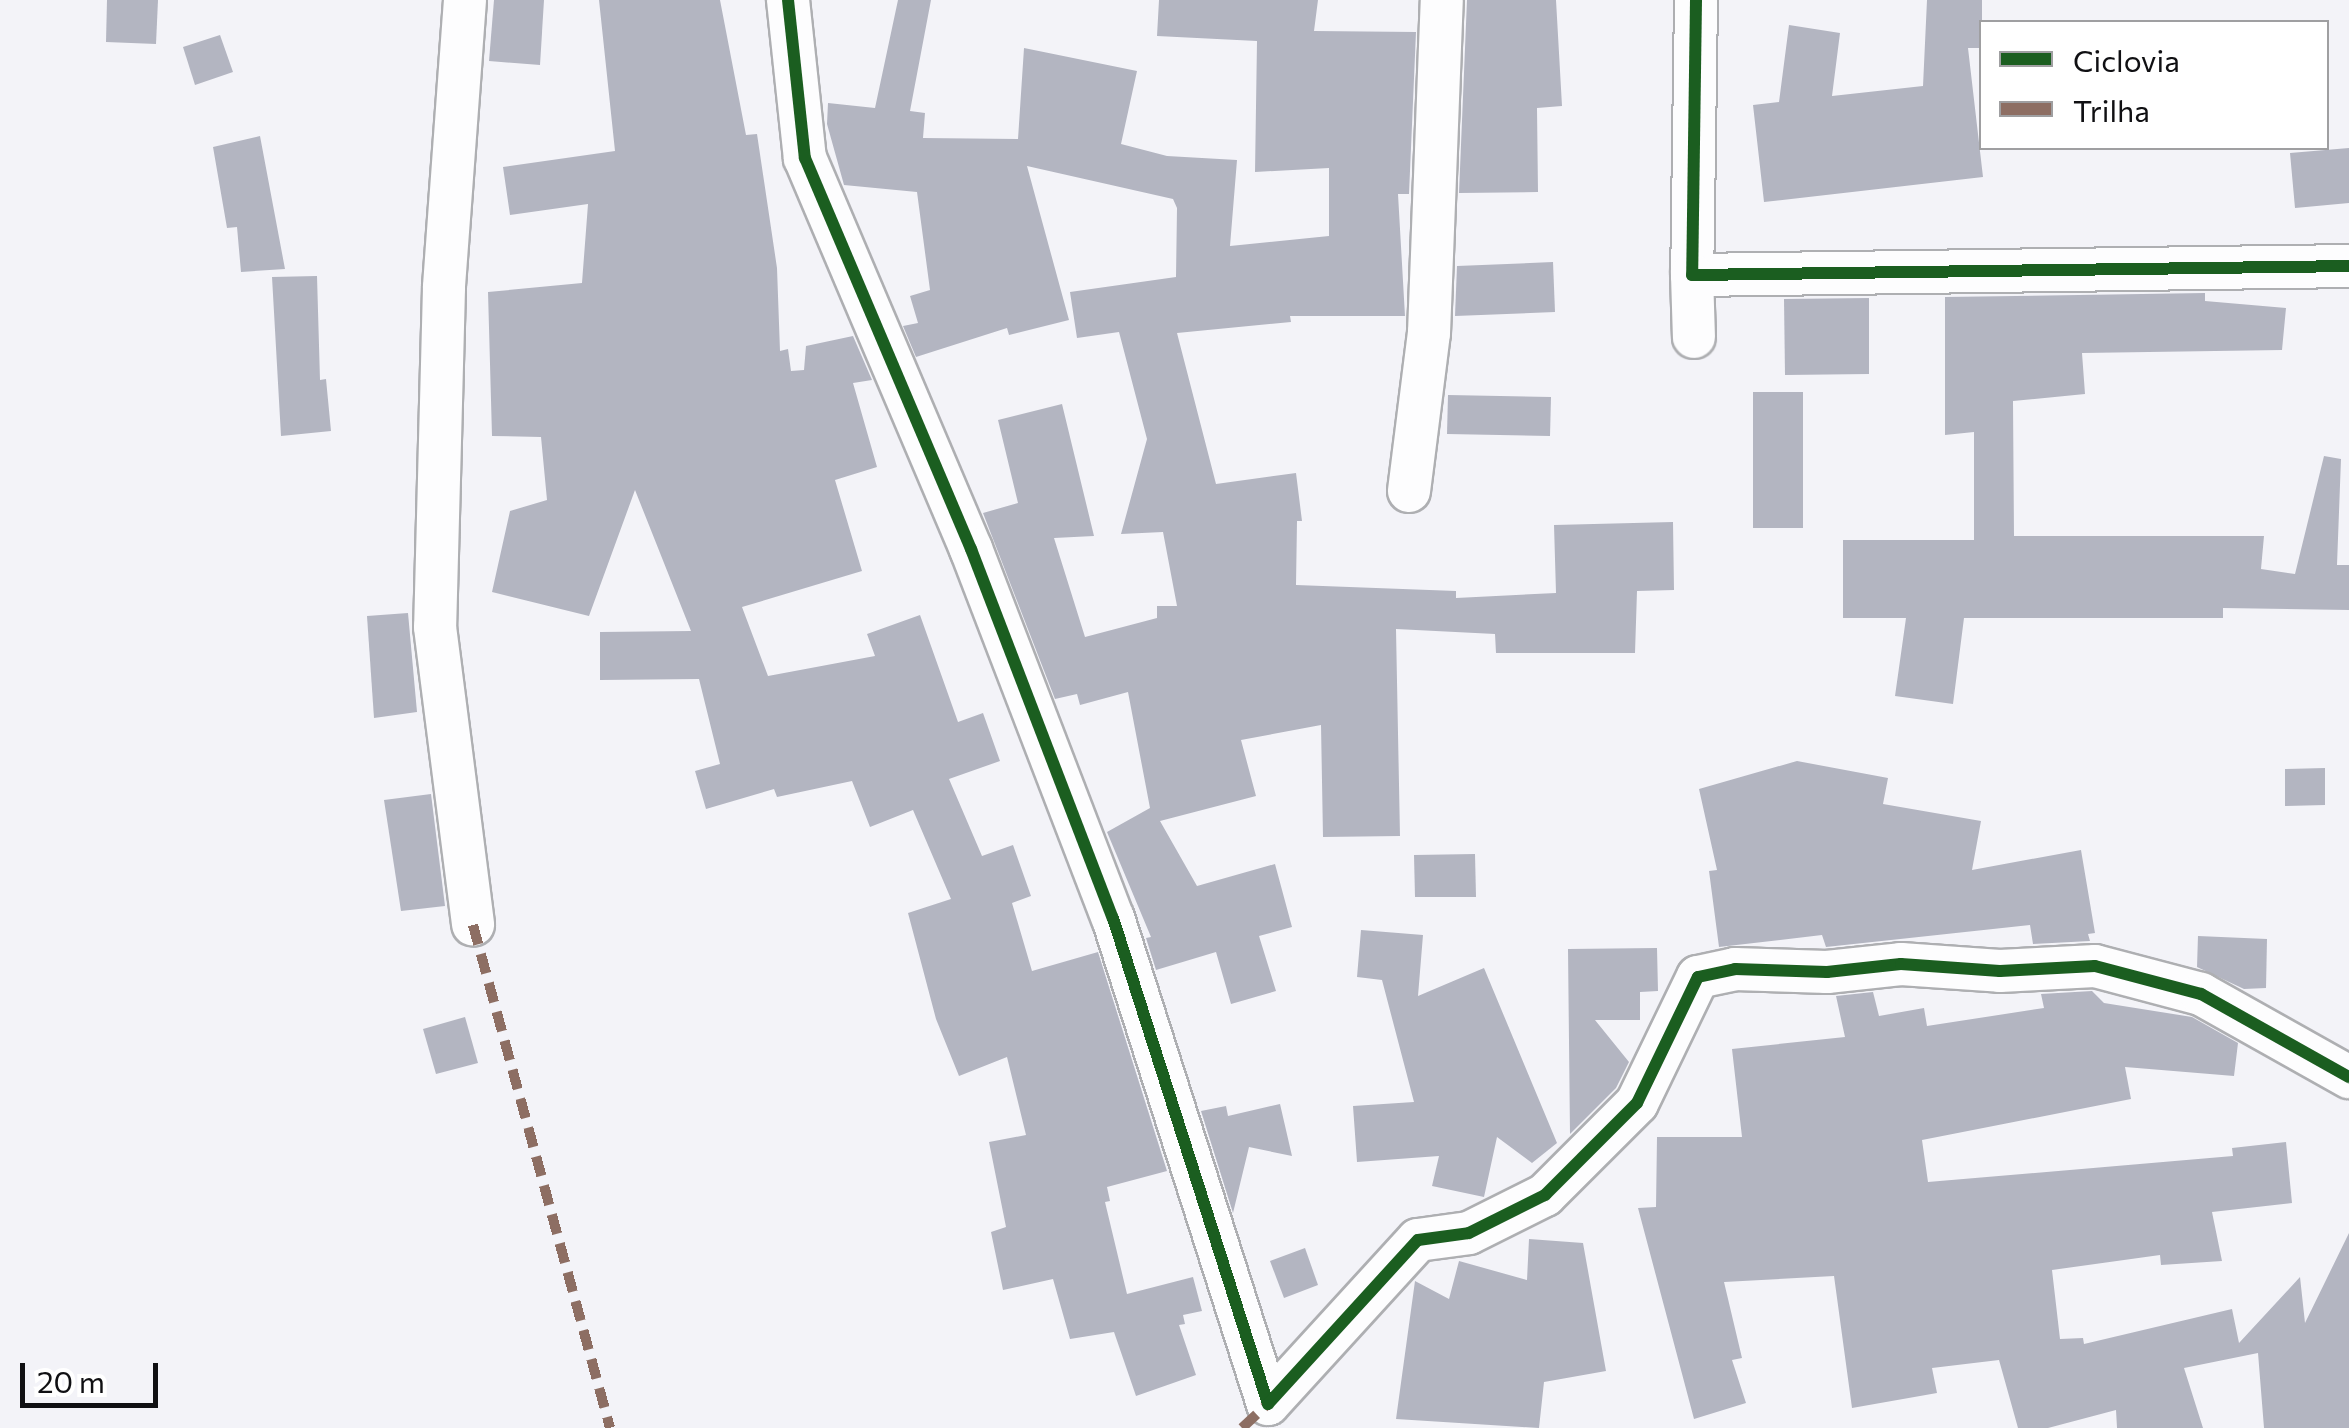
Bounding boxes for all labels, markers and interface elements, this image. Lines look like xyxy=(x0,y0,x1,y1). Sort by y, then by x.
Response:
legend xyxy=(1979,20,2329,150)
text: Ciclovia xyxy=(2073,41,2180,78)
text: Trilha xyxy=(2073,91,2150,128)
scale bar xyxy=(25,1343,162,1405)
text: 20 m xyxy=(37,1362,105,1399)

